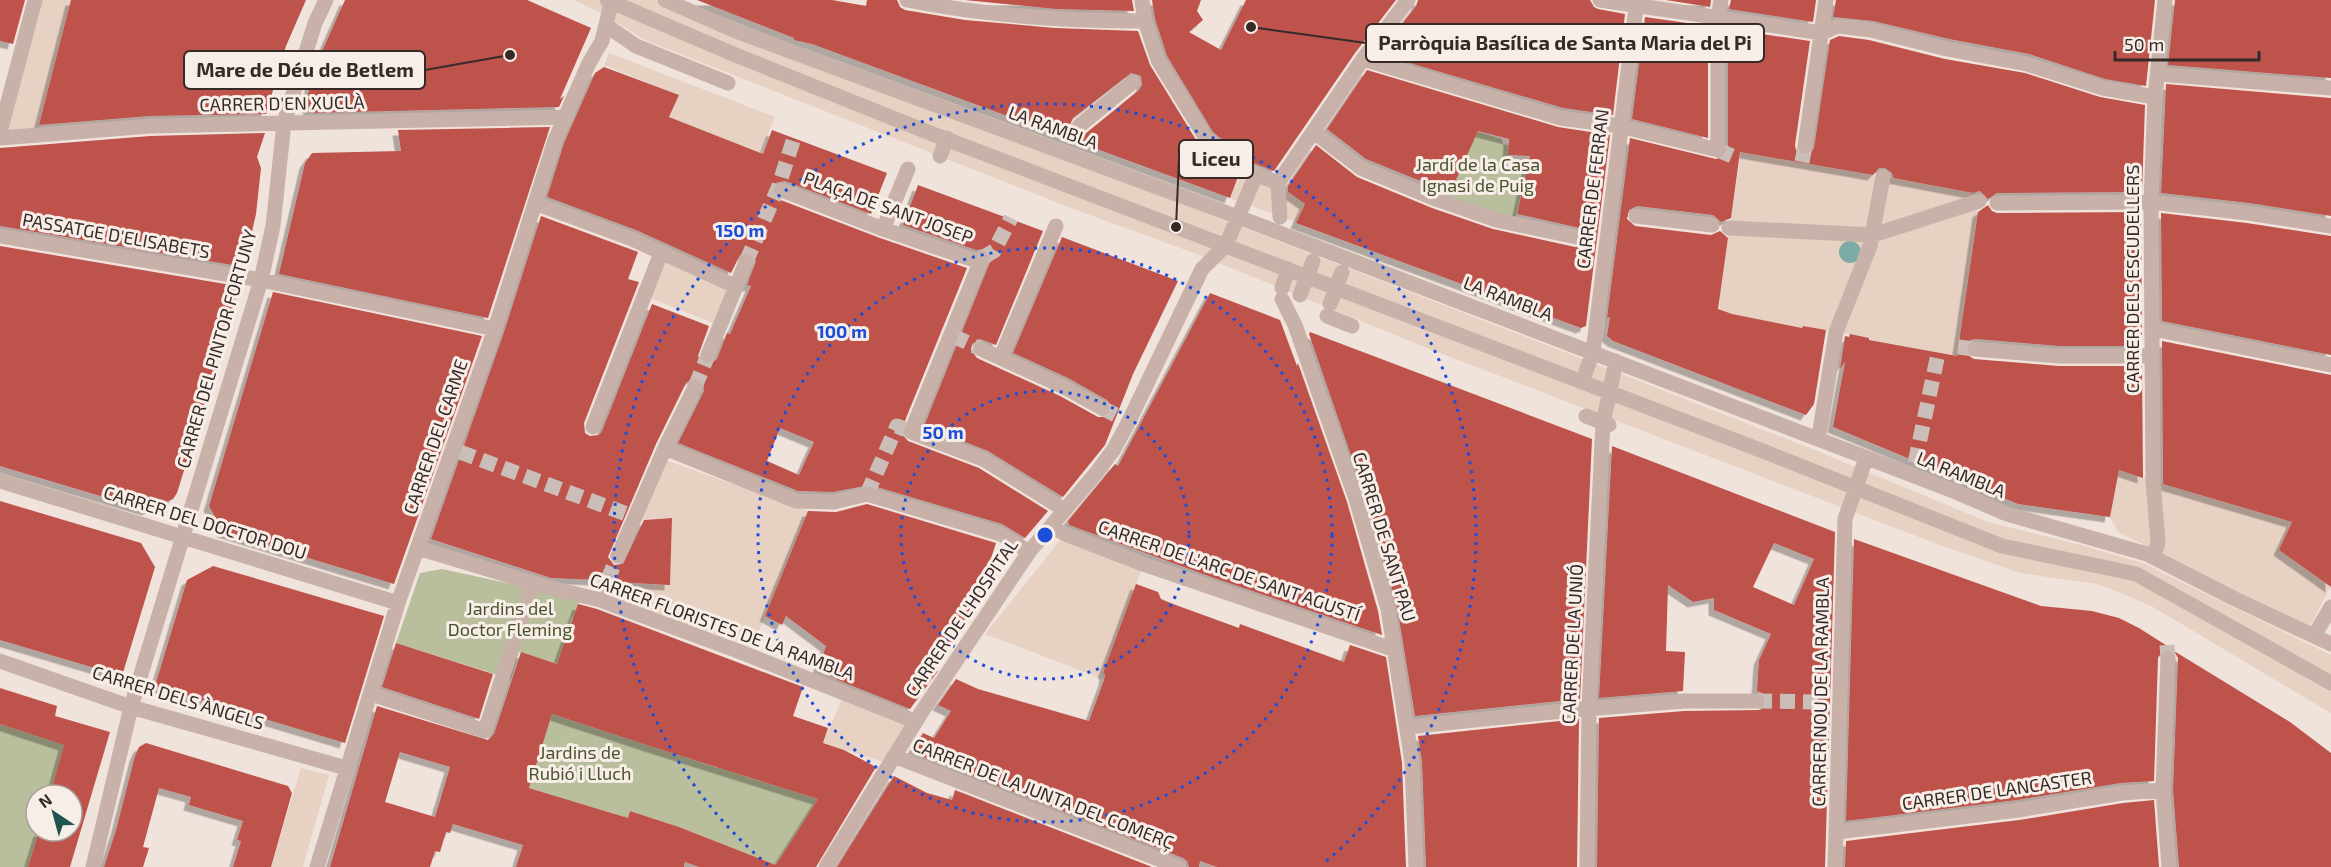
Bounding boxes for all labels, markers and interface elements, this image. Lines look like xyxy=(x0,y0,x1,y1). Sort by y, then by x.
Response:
callout: Parròquia Basílica de Santa Maria del Pi xyxy=(1366,24,1764,62)
scale bar xyxy=(2115,24,2259,62)
text: Parròquia Basílica de Santa Maria del Pi xyxy=(1378,30,1752,54)
text: 50 m xyxy=(2124,33,2164,55)
callout: Mare de Déu de Betlem xyxy=(184,51,425,89)
text: Mare de Déu de Betlem xyxy=(196,57,414,81)
street label: CARRER D'EN XUCLÀ xyxy=(199,91,365,115)
street label: LA RAMBLA xyxy=(1006,101,1102,154)
street label: CARRER DE FERRAN xyxy=(1571,108,1613,270)
callout: Liceu xyxy=(1179,140,1253,178)
text: Liceu xyxy=(1191,146,1241,170)
park label: Jardí de la Casa Ignasi de Puig xyxy=(1416,153,1540,196)
street label: CARRER DELS ESCUDELLERS xyxy=(2121,165,2143,393)
street label: PLAÇA DE SANT JOSEP xyxy=(800,166,976,249)
street label: PASSATGE D'ELISABETS xyxy=(21,208,212,262)
text: 150 m xyxy=(716,219,764,241)
street label: CARRER DEL PINTOR FORTUNY xyxy=(171,226,261,471)
street label: LA RAMBLA xyxy=(1461,271,1557,325)
text: 100 m xyxy=(817,320,867,342)
street label: CARRER DEL CARME xyxy=(398,356,472,517)
text: 50 m xyxy=(922,421,964,443)
street label: LA RAMBLA xyxy=(1914,446,2010,502)
street label: CARRER DE SANT PAU xyxy=(1349,449,1421,624)
street label: CARRER DEL DOCTOR DOU xyxy=(101,481,310,563)
street label: CARRER DE L'ARC DE SANT AGUSTÍ xyxy=(1095,515,1364,626)
centre of rings xyxy=(1035,525,1055,545)
street label: CARRER DE L'HOSPITAL xyxy=(900,534,1022,701)
street label: CARRER DE LA UNIÓ xyxy=(1557,563,1587,725)
street label: CARRER FLORISTES DE LA RAMBLA xyxy=(587,568,858,685)
street label: CARRER NOU DE LA RAMBLA xyxy=(1807,576,1833,807)
park label: Jardins del Doctor Fleming xyxy=(448,597,572,640)
street label: CARRER DELS ÀNGELS xyxy=(90,660,267,734)
street label: CARRER DE LA JUNTA DEL COMERÇ xyxy=(909,733,1177,854)
park label: Jardins de Rubió i Lluch xyxy=(529,741,631,784)
street label: CARRER DE LANCASTER xyxy=(1901,766,2093,814)
north arrow xyxy=(24,783,84,843)
text: N xyxy=(35,789,55,812)

